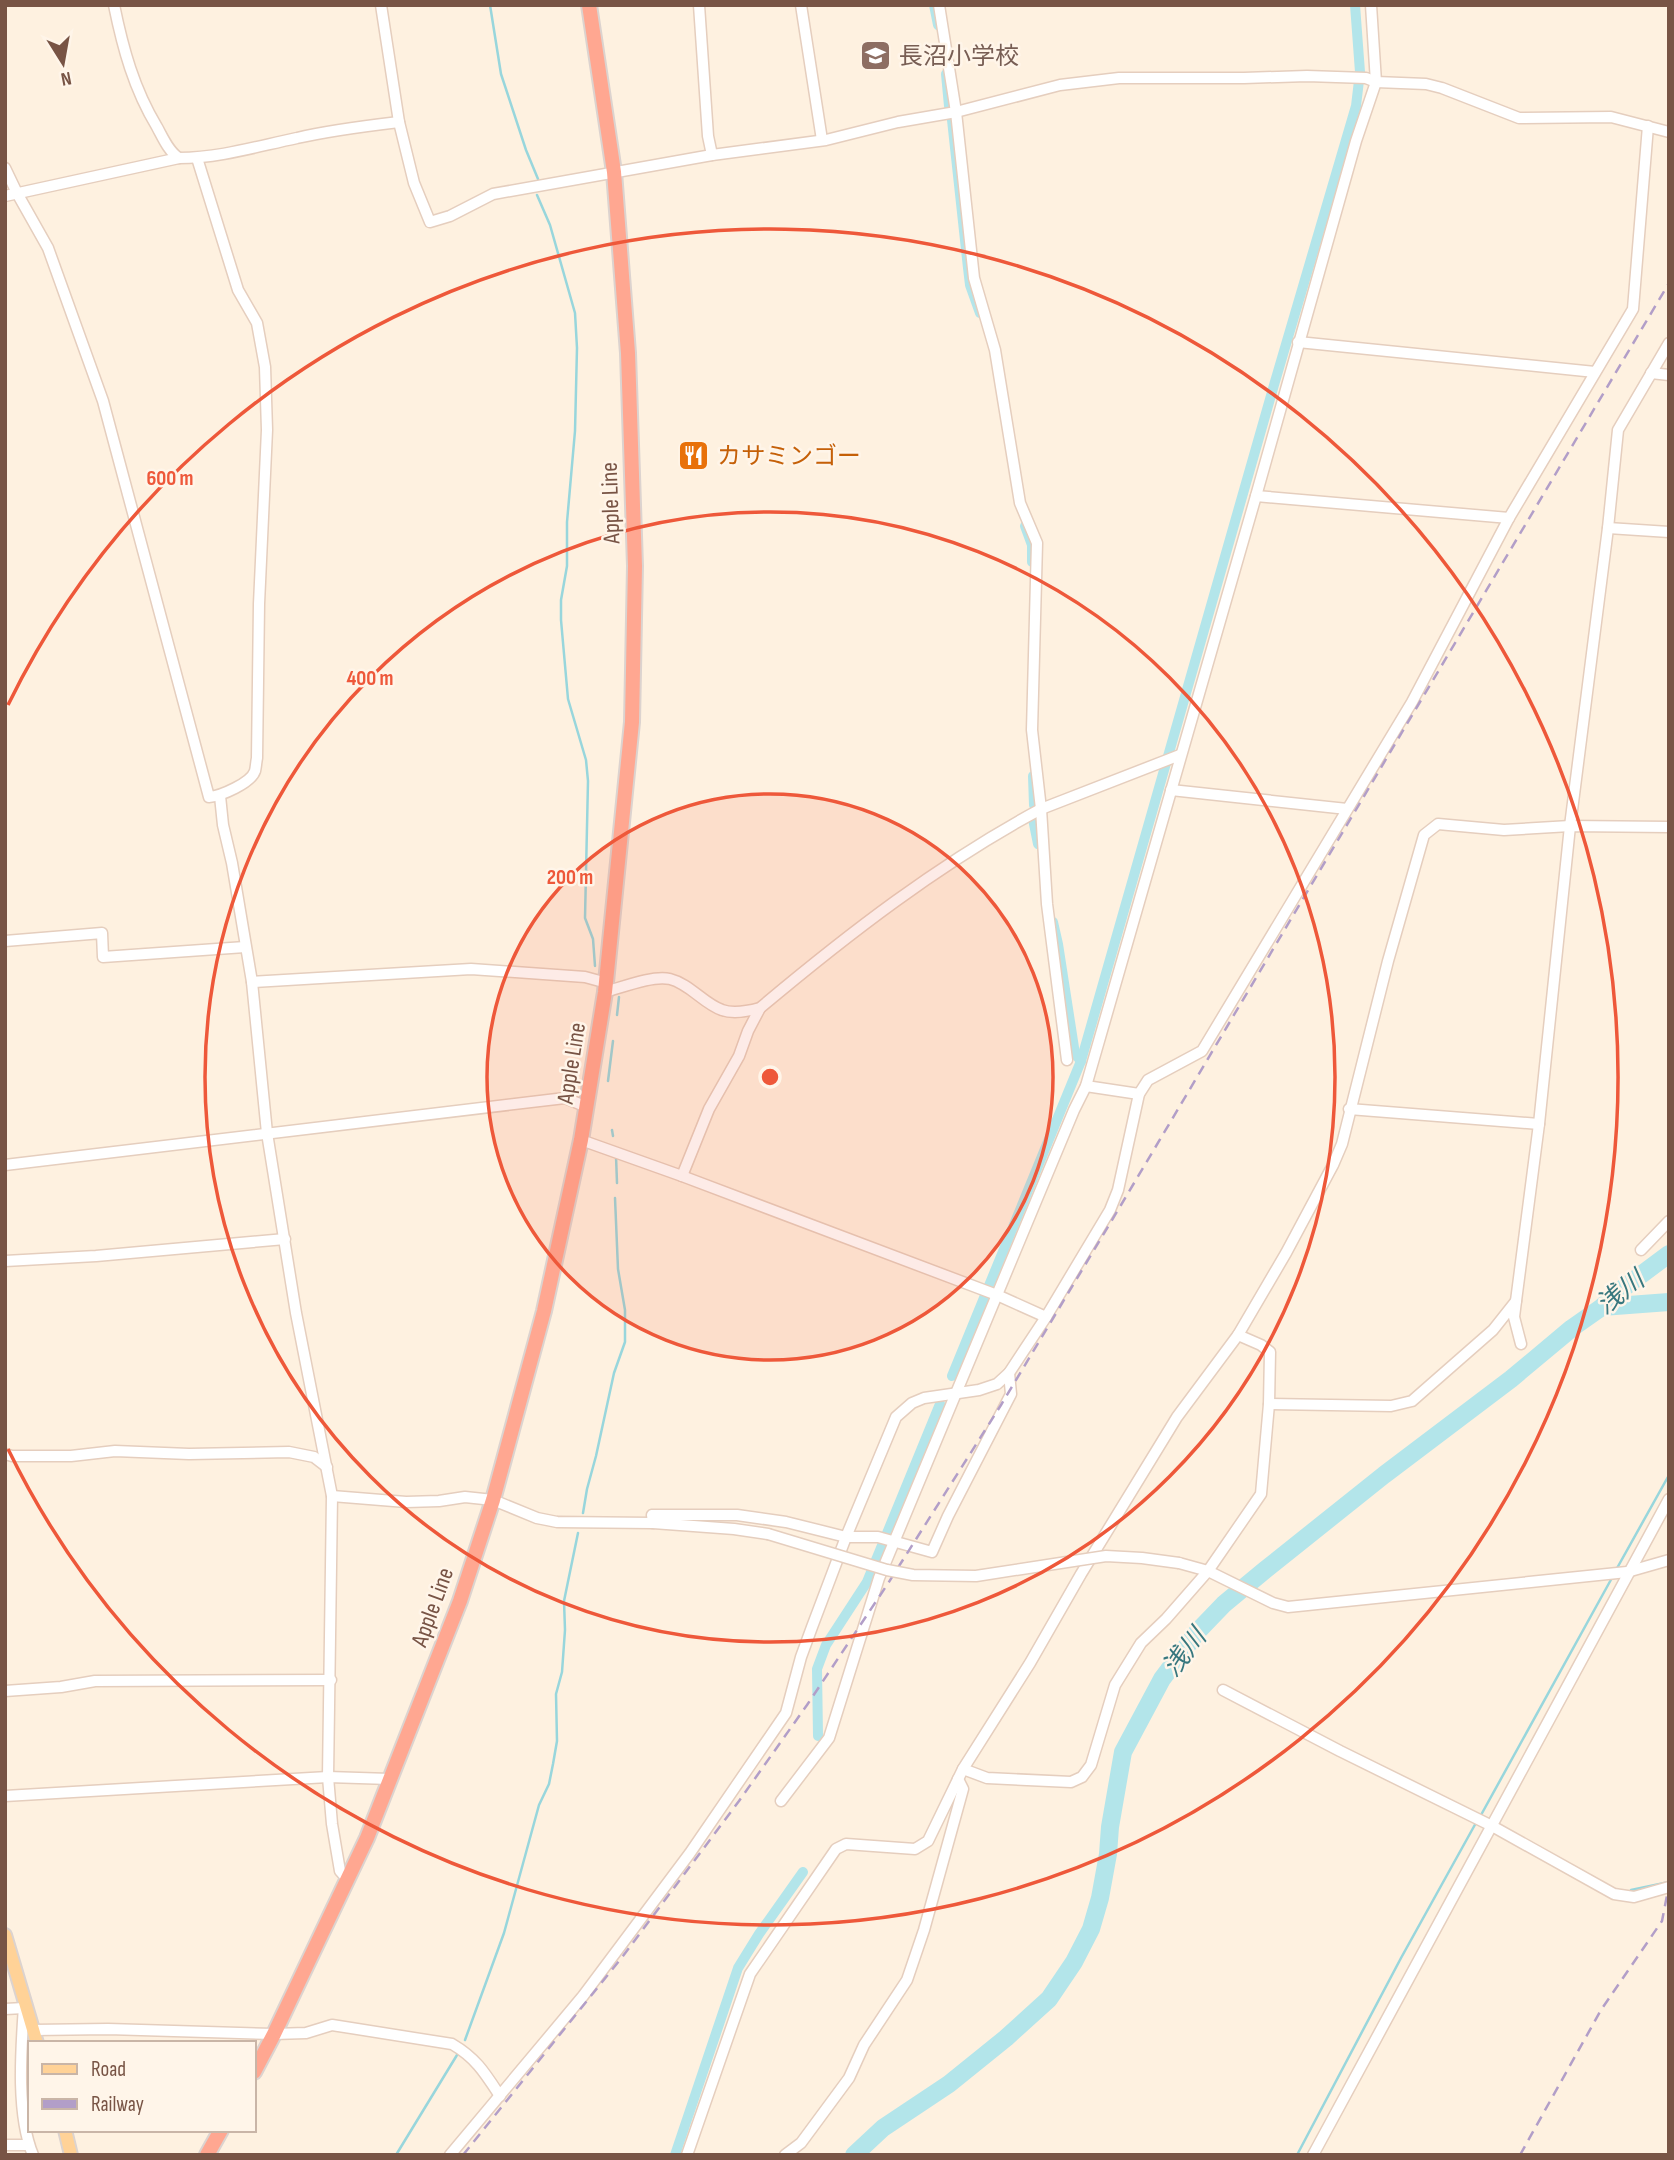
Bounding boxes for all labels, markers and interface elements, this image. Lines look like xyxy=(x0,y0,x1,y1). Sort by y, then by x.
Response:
north arrow xyxy=(28,28,98,98)
school or university icon: 長沼小学校 xyxy=(859,39,893,73)
place label: 長沼小学校 xyxy=(899,42,1019,71)
text: N xyxy=(59,66,73,90)
restaurant icon: カサミンゴー xyxy=(677,439,711,473)
place label: カサミンゴー xyxy=(717,442,861,471)
street label: Apple Line xyxy=(595,462,626,545)
text: 600 m xyxy=(146,466,194,491)
text: 400 m xyxy=(347,666,393,691)
text: 200 m xyxy=(547,865,593,890)
street label: Apple Line xyxy=(551,1020,592,1107)
centre of rings xyxy=(758,1065,782,1089)
water label: 浅川 xyxy=(1591,1263,1653,1321)
street label: Apple Line xyxy=(405,1564,460,1652)
water label: 浅川 xyxy=(1157,1621,1215,1683)
legend xyxy=(28,2041,256,2132)
text: Road xyxy=(91,2057,126,2082)
text: Railway xyxy=(91,2092,144,2117)

